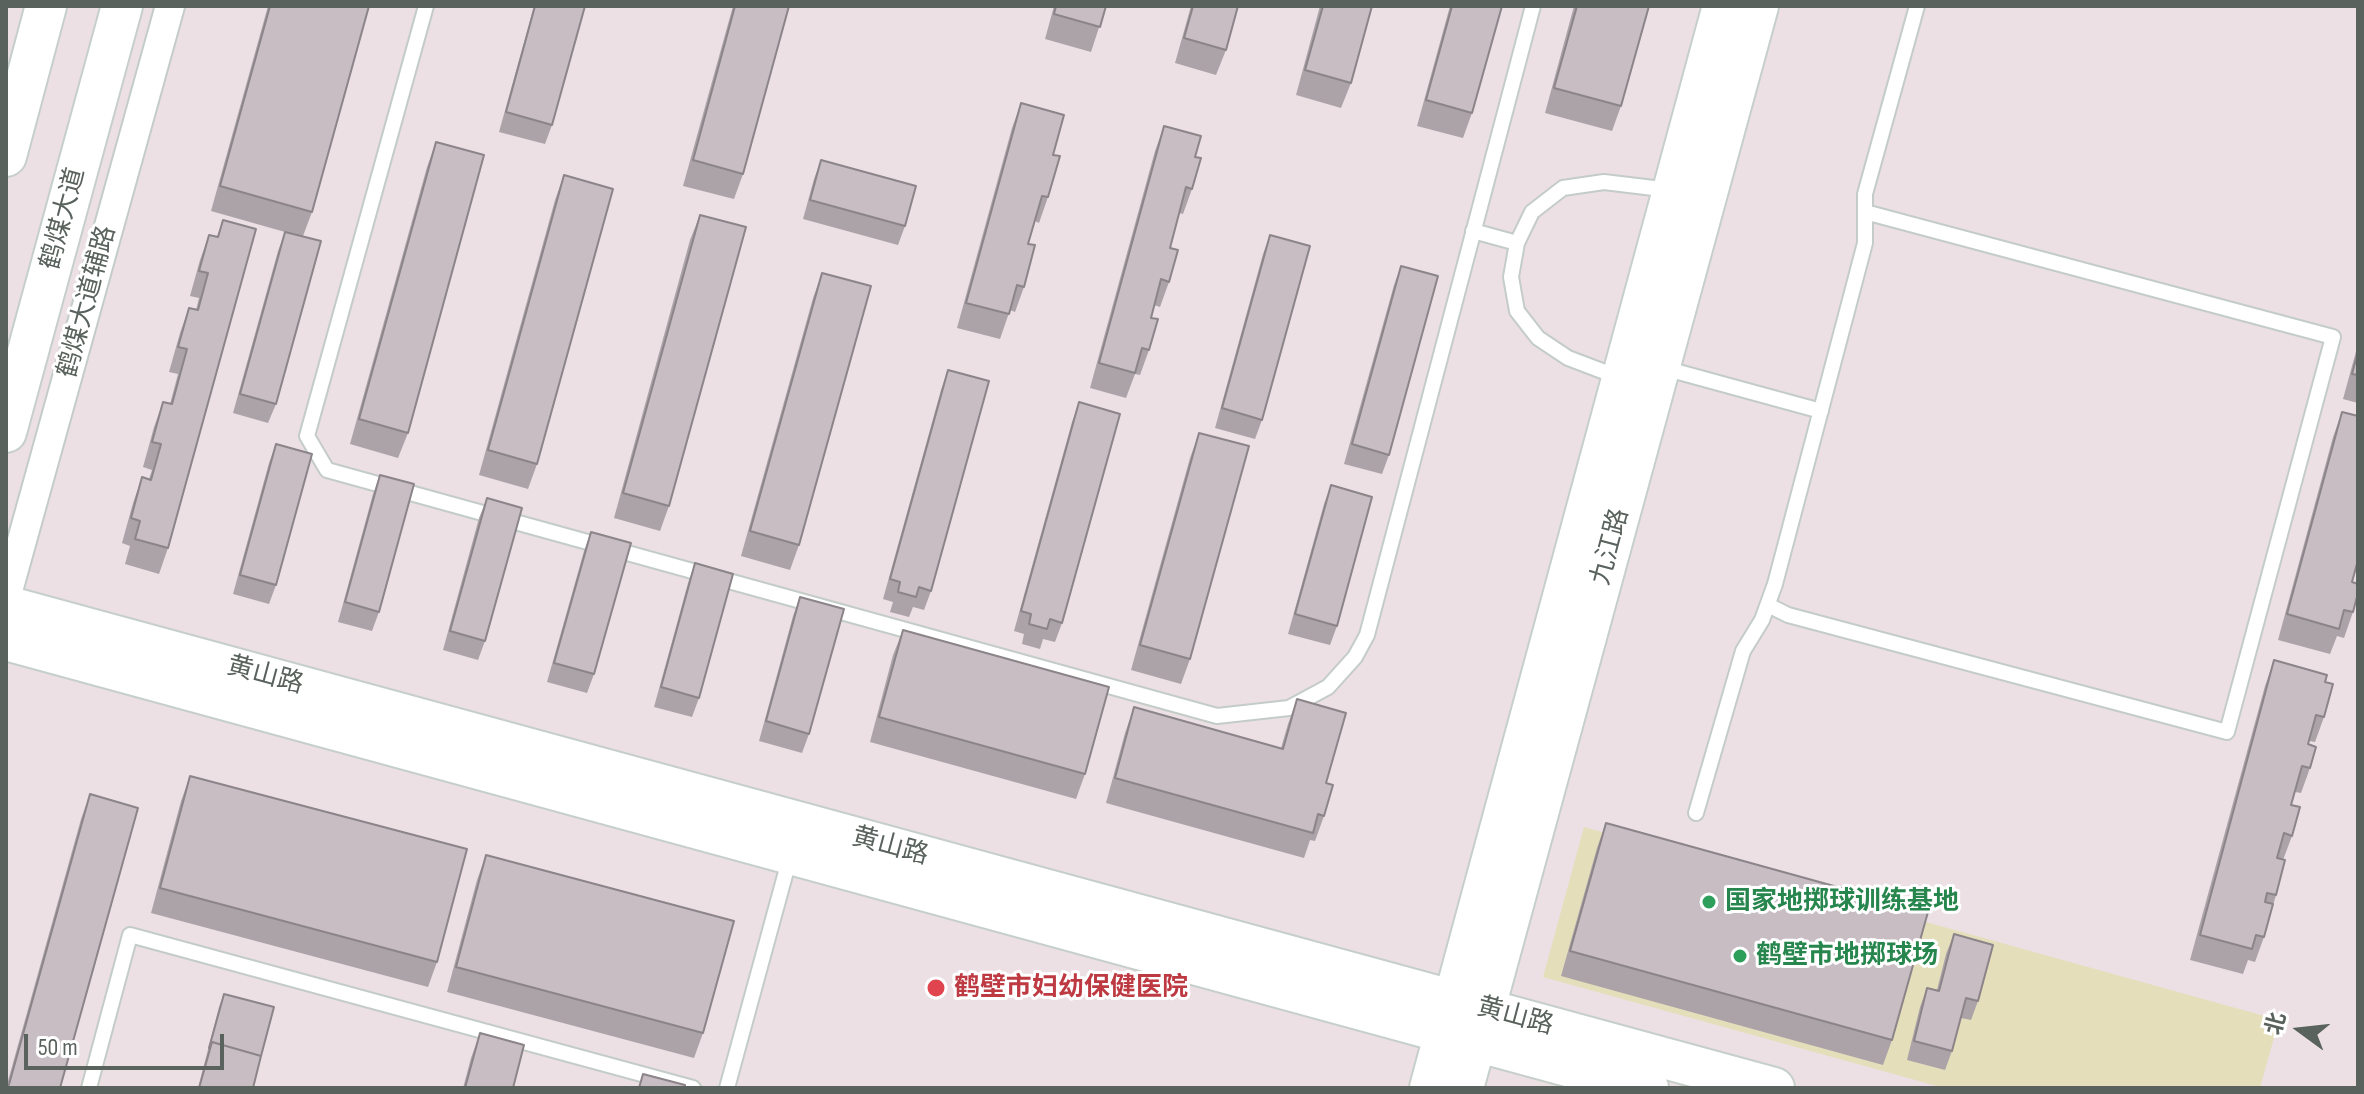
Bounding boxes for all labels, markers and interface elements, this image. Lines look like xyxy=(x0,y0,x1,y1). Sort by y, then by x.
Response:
street label: 鹤煤大道 xyxy=(35,165,93,273)
street label: 鹤煤大道辅路 xyxy=(53,223,123,381)
street label: 九江路 xyxy=(1586,505,1636,589)
street label: 黄山路 xyxy=(223,651,307,701)
street label: 黄山路 xyxy=(848,822,932,872)
place label: 国家地掷球训练基地 xyxy=(1725,886,1959,918)
marker: 国家地掷球训练基地 xyxy=(1700,893,1718,911)
place label: 鹤壁市地掷球场 xyxy=(1756,940,1938,972)
marker: 鹤壁市地掷球场 xyxy=(1731,947,1749,965)
place label: 鹤壁市妇幼保健医院 xyxy=(954,972,1188,1004)
marker: 鹤壁市妇幼保健医院 xyxy=(925,977,947,999)
north arrow xyxy=(2260,990,2340,1070)
street label: 黄山路 xyxy=(1473,992,1557,1042)
text: 北 xyxy=(2260,1010,2292,1038)
scale bar xyxy=(28,1018,228,1068)
text: 50 m xyxy=(38,1033,78,1062)

